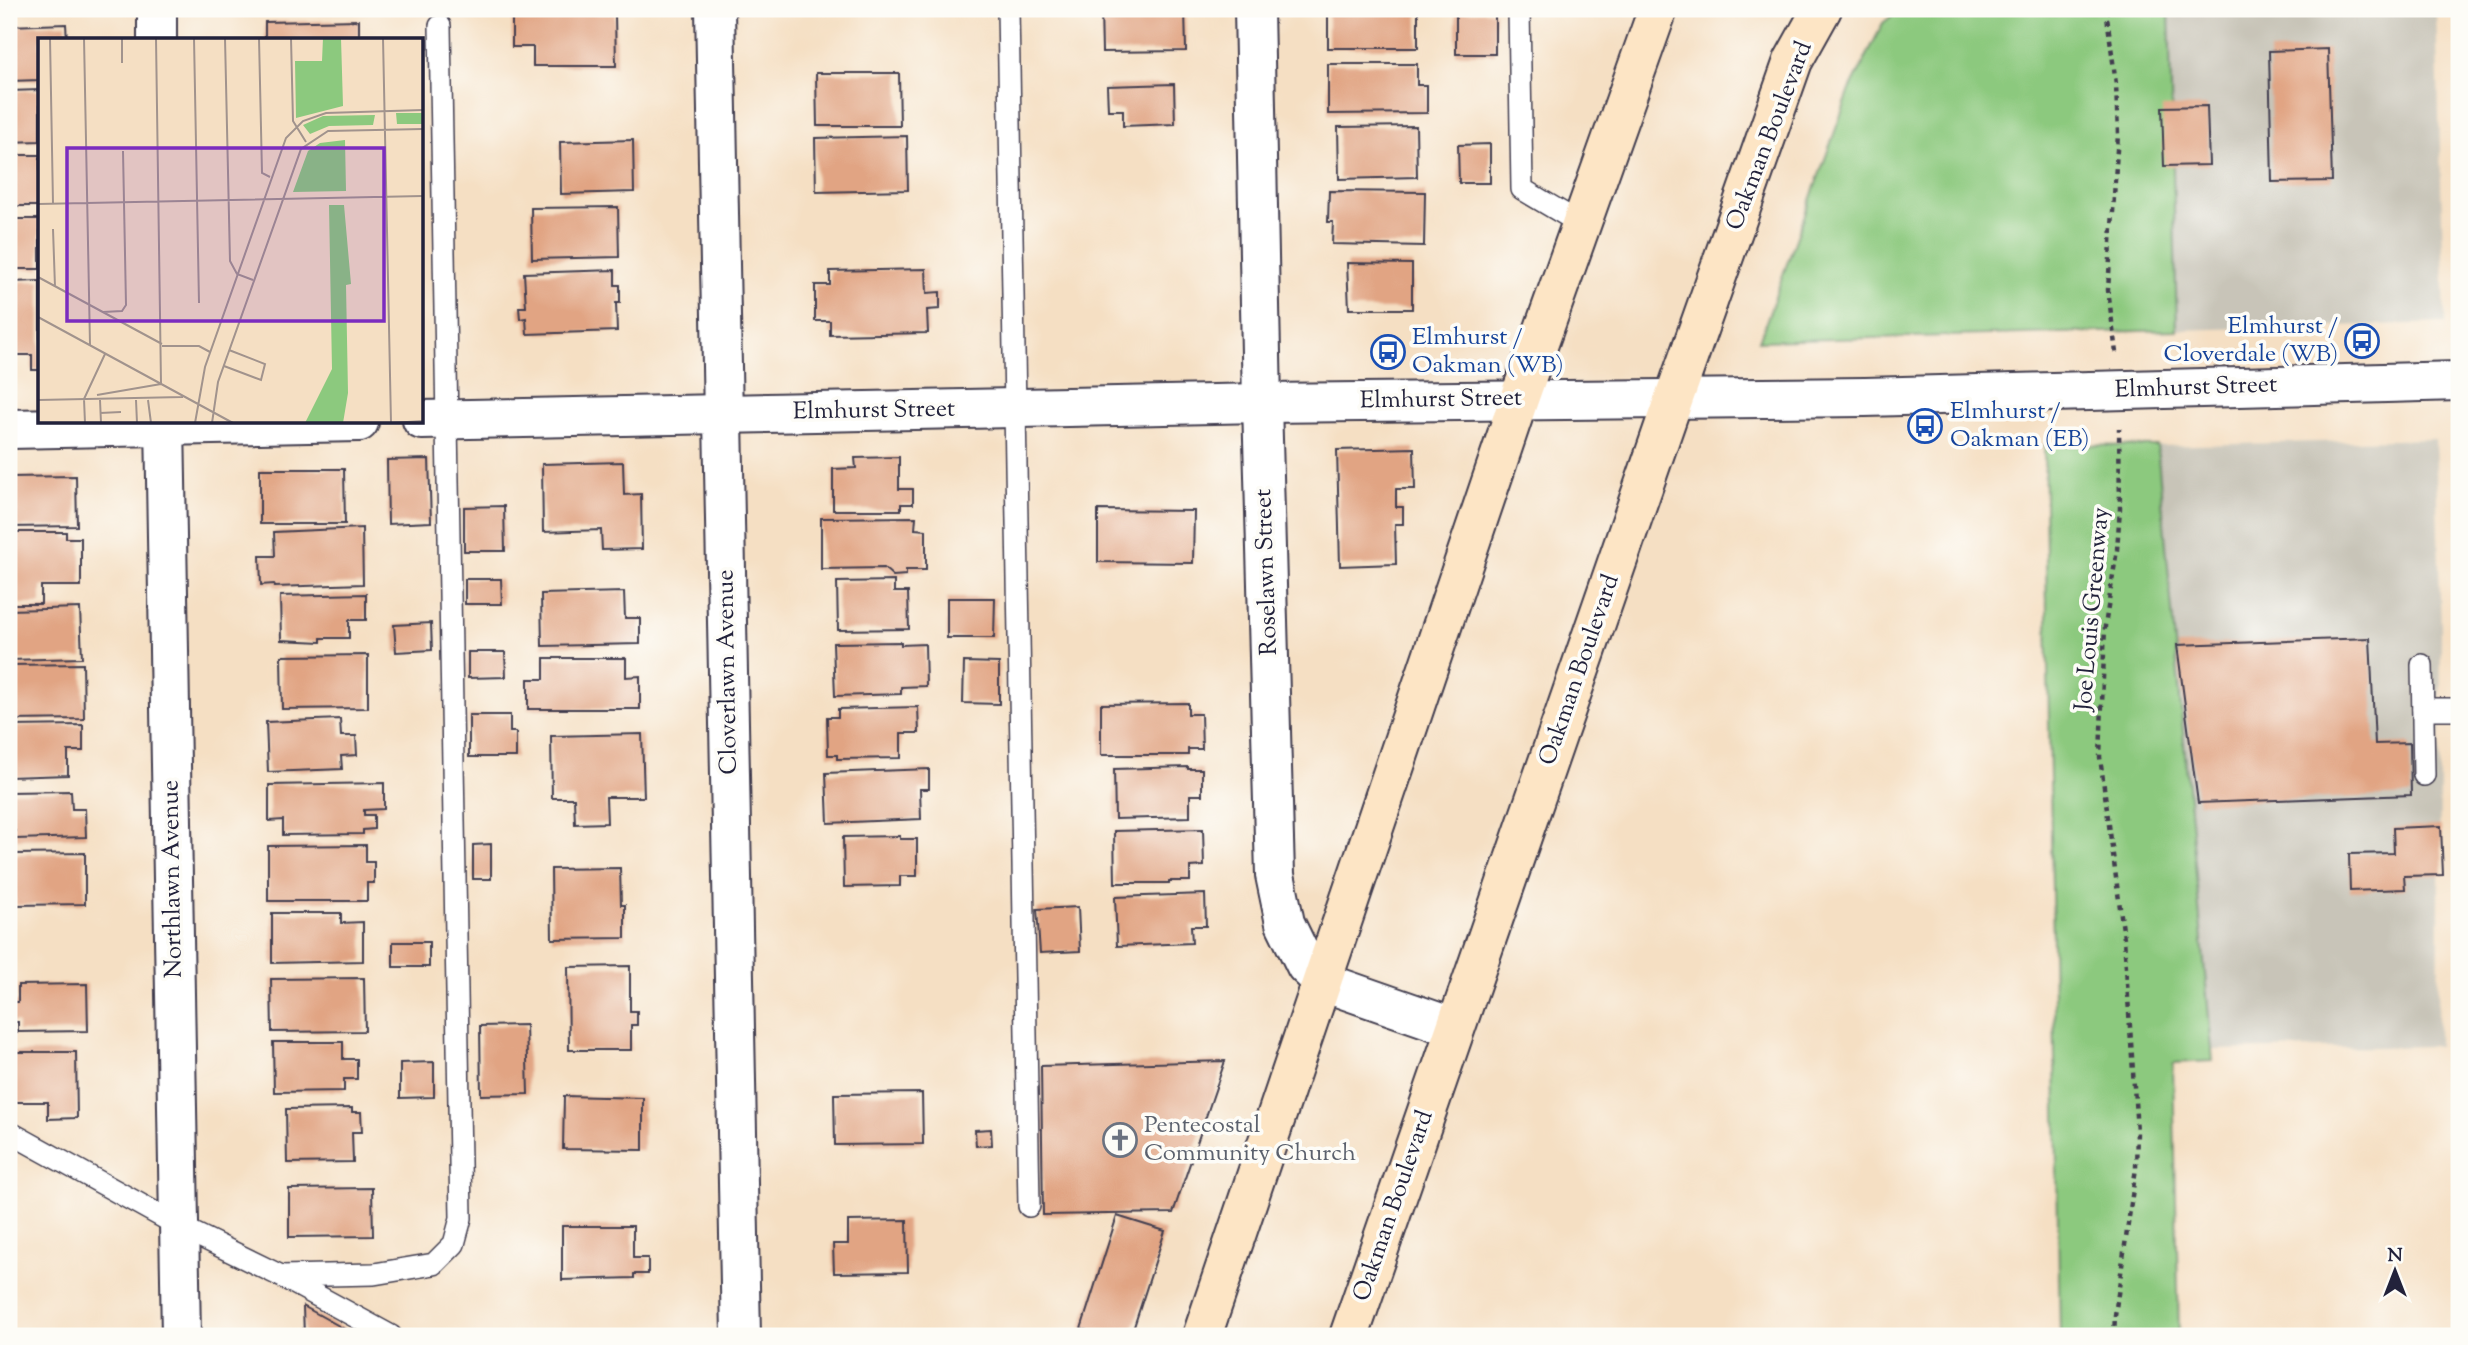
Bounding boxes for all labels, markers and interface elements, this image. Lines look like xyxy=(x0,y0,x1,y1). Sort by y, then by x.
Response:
street label: Oakman Boulevard xyxy=(1718,36,1822,235)
inset map xyxy=(38,38,424,424)
place label: Elmhurst / Cloverdale (WB) xyxy=(2164,310,2338,372)
place label: Elmhurst / Oakman (WB) xyxy=(1412,321,1564,383)
bus stop icon: Elmhurst / Cloverdale (WB) xyxy=(2343,322,2381,360)
bus stop icon: Elmhurst / Oakman (WB) xyxy=(1369,333,1407,371)
street label: Elmhurst Street xyxy=(2114,368,2278,408)
street label: Elmhurst Street xyxy=(1359,382,1523,418)
street label: Elmhurst Street xyxy=(792,393,956,429)
place label: Elmhurst / Oakman (EB) xyxy=(1950,395,2089,457)
bus stop icon: Elmhurst / Oakman (EB) xyxy=(1906,407,1944,445)
street label: Roselawn Street xyxy=(1247,488,1287,656)
street label: Joe Louis Greenway xyxy=(2067,506,2119,714)
street label: Cloverlawn Avenue xyxy=(709,569,747,775)
street label: Oakman Boulevard xyxy=(1531,569,1629,770)
street label: Northlawn Avenue xyxy=(154,780,192,978)
street label: Oakman Boulevard xyxy=(1345,1105,1443,1306)
place label: Pentecostal Community Church xyxy=(1144,1109,1356,1171)
church icon: Pentecostal Community Church xyxy=(1101,1121,1139,1159)
north arrow xyxy=(2360,1236,2430,1306)
text: N xyxy=(2387,1243,2403,1270)

